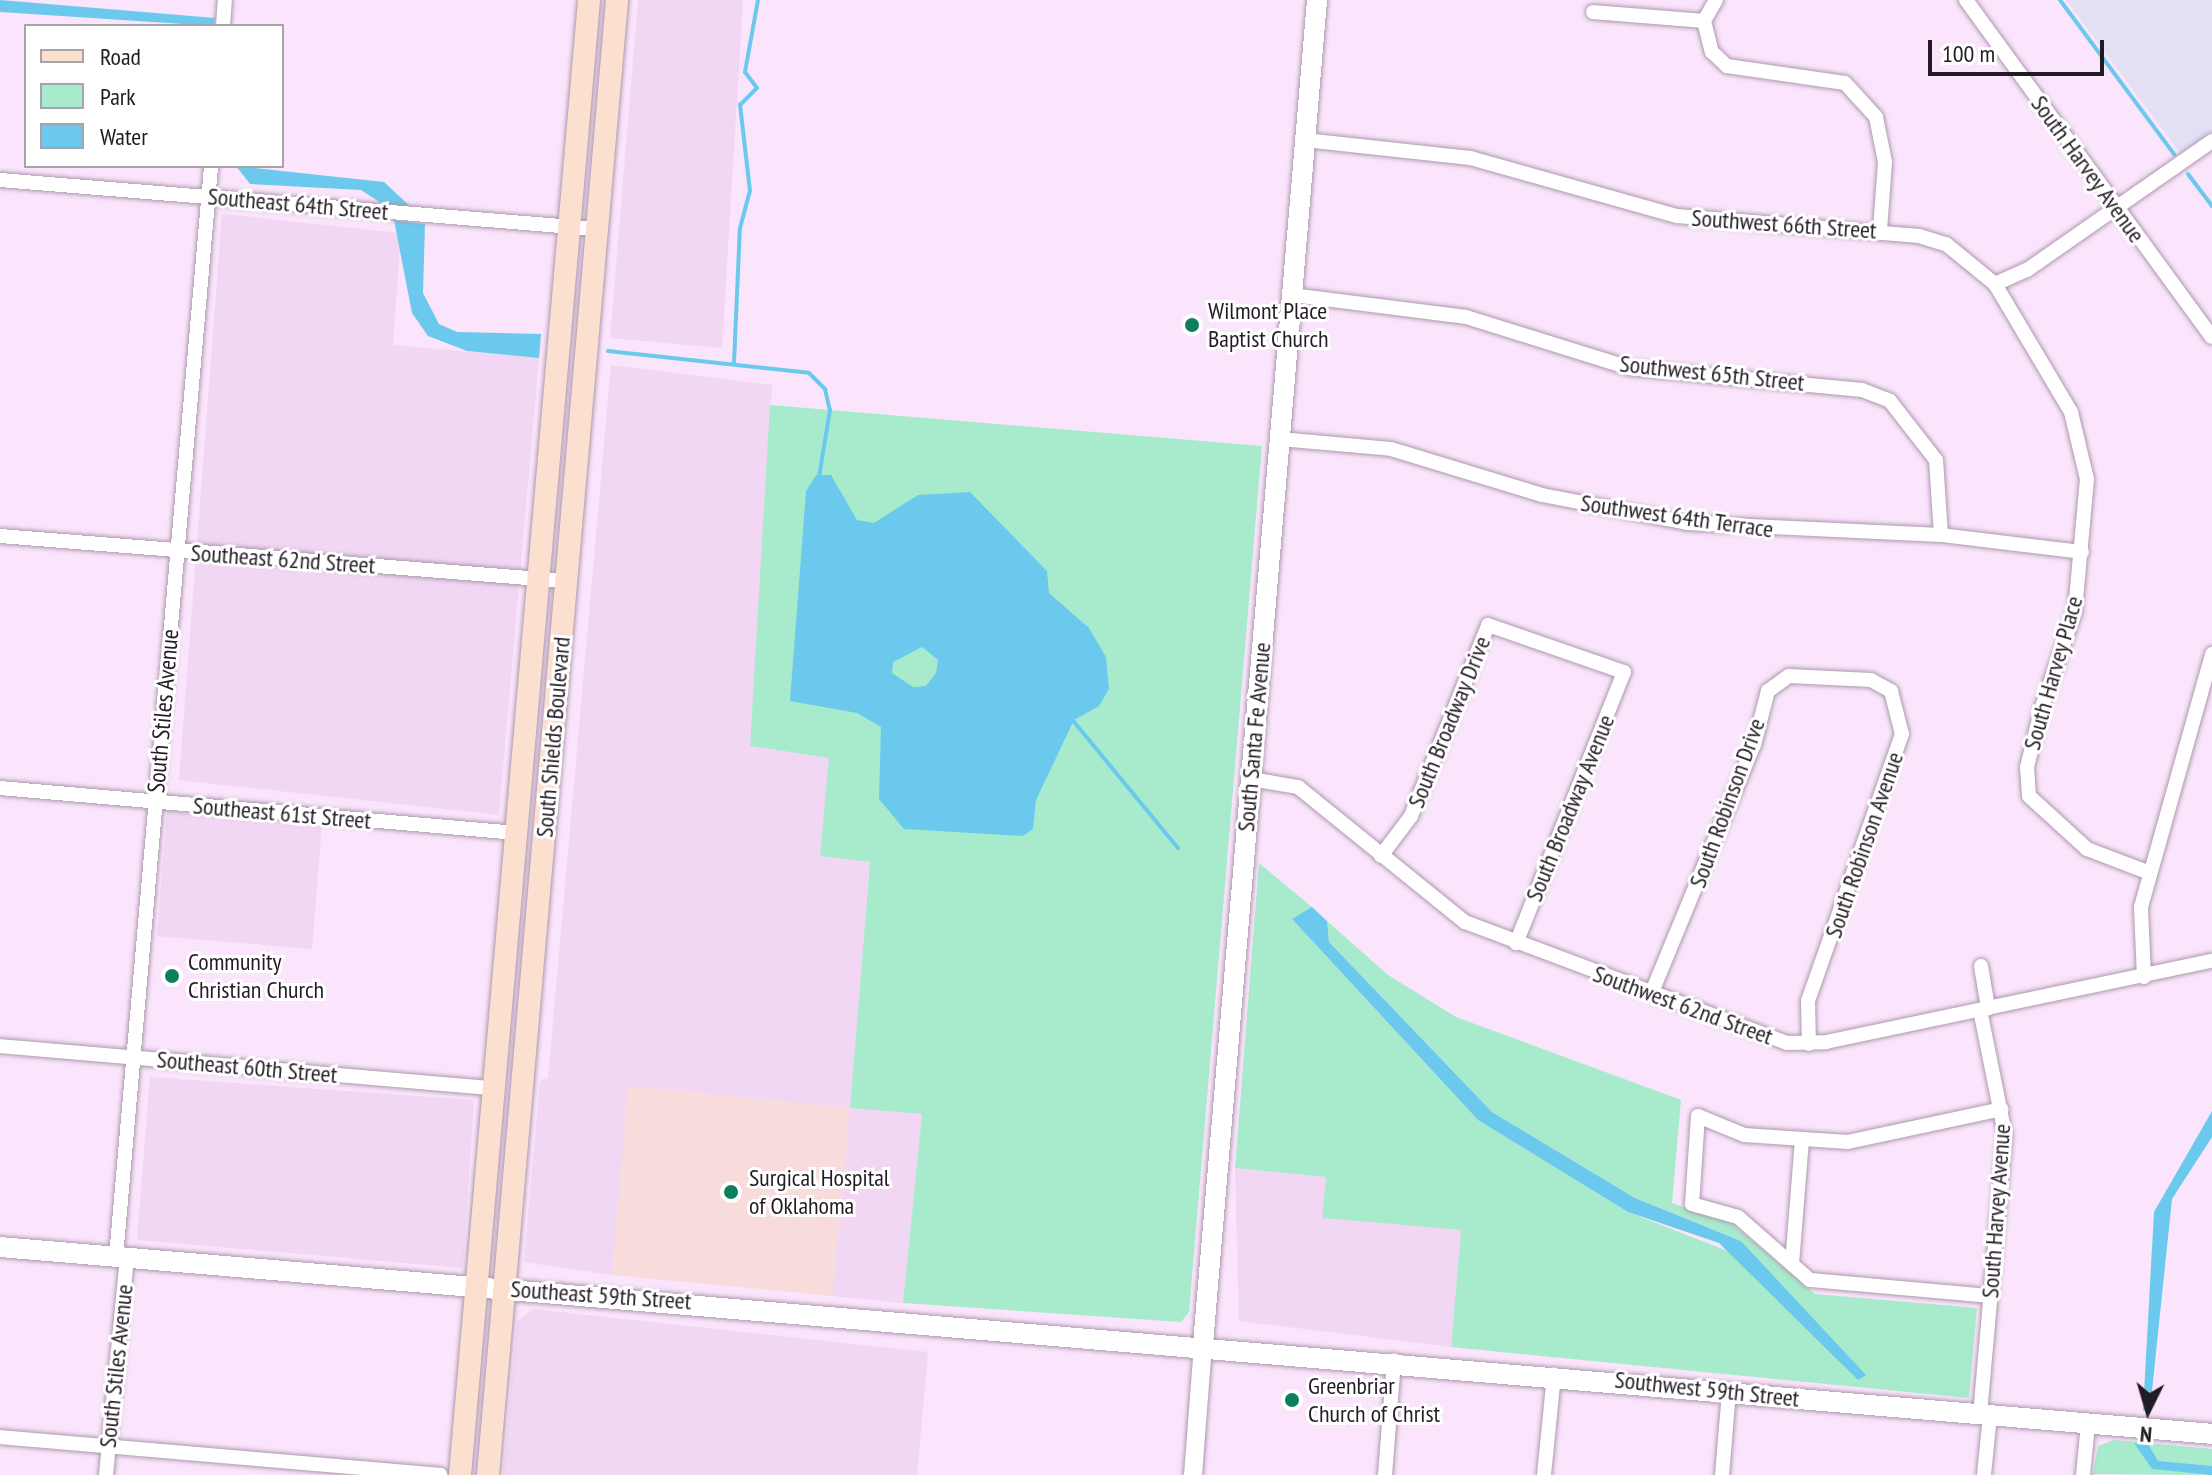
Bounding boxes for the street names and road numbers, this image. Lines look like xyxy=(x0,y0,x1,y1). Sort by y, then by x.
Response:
street label: South Harvey Avenue xyxy=(2025,89,2151,249)
street label: Southeast 64th Street xyxy=(207,182,389,226)
street label: Southwest 66th Street xyxy=(1691,203,1877,245)
street label: Southwest 65th Street xyxy=(1618,349,1806,397)
street label: Southwest 64th Terrace xyxy=(1579,488,1775,544)
street label: Southeast 62nd Street xyxy=(190,538,376,580)
street label: South Harvey Place xyxy=(2017,592,2089,754)
street label: South Stiles Avenue xyxy=(141,628,185,794)
street label: South Broadway Drive xyxy=(1401,632,1497,812)
street label: South Shields Boulevard xyxy=(530,635,576,839)
street label: South Santa Fe Avenue xyxy=(1231,641,1277,833)
street label: South Broadway Avenue xyxy=(1519,710,1621,906)
street label: South Robinson Drive xyxy=(1683,714,1771,892)
street label: South Robinson Avenue xyxy=(1819,748,1909,942)
street label: Southeast 61st Street xyxy=(192,791,372,835)
street label: Southwest 62nd Street xyxy=(1589,959,1777,1051)
street label: Southeast 60th Street xyxy=(156,1045,338,1089)
street label: South Harvey Avenue xyxy=(1975,1122,2017,1300)
street label: Southeast 59th Street xyxy=(510,1274,692,1316)
street label: South Stiles Avenue xyxy=(93,1283,139,1449)
street label: Southwest 59th Street xyxy=(1613,1365,1801,1413)

